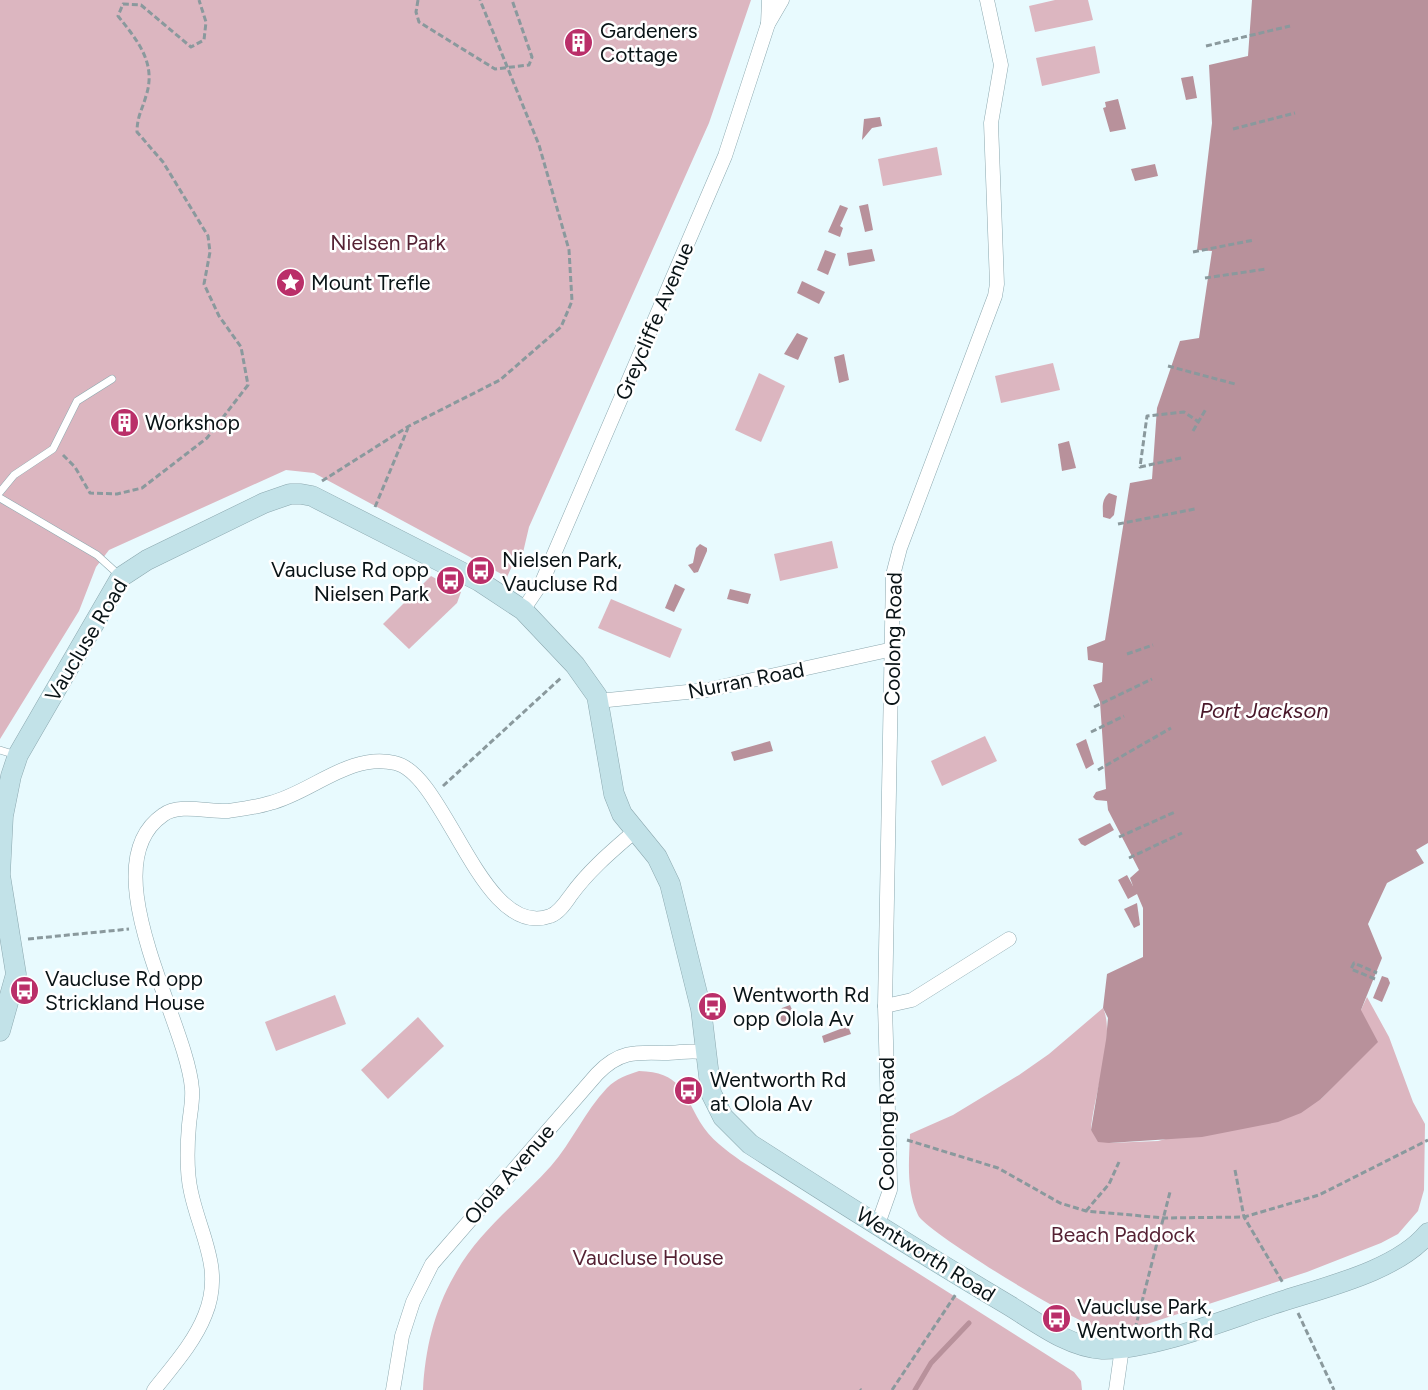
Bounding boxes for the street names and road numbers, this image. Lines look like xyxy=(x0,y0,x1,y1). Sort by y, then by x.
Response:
street label: Greycliffe Avenue xyxy=(609,238,699,404)
street label: Coolong Road xyxy=(879,572,907,706)
street label: Vaucluse Road xyxy=(40,574,132,706)
street label: Nurran Road xyxy=(686,656,806,704)
street label: Coolong Road xyxy=(874,1057,899,1191)
street label: Olola Avenue xyxy=(459,1119,559,1229)
street label: Wentworth Road xyxy=(852,1201,1000,1307)

